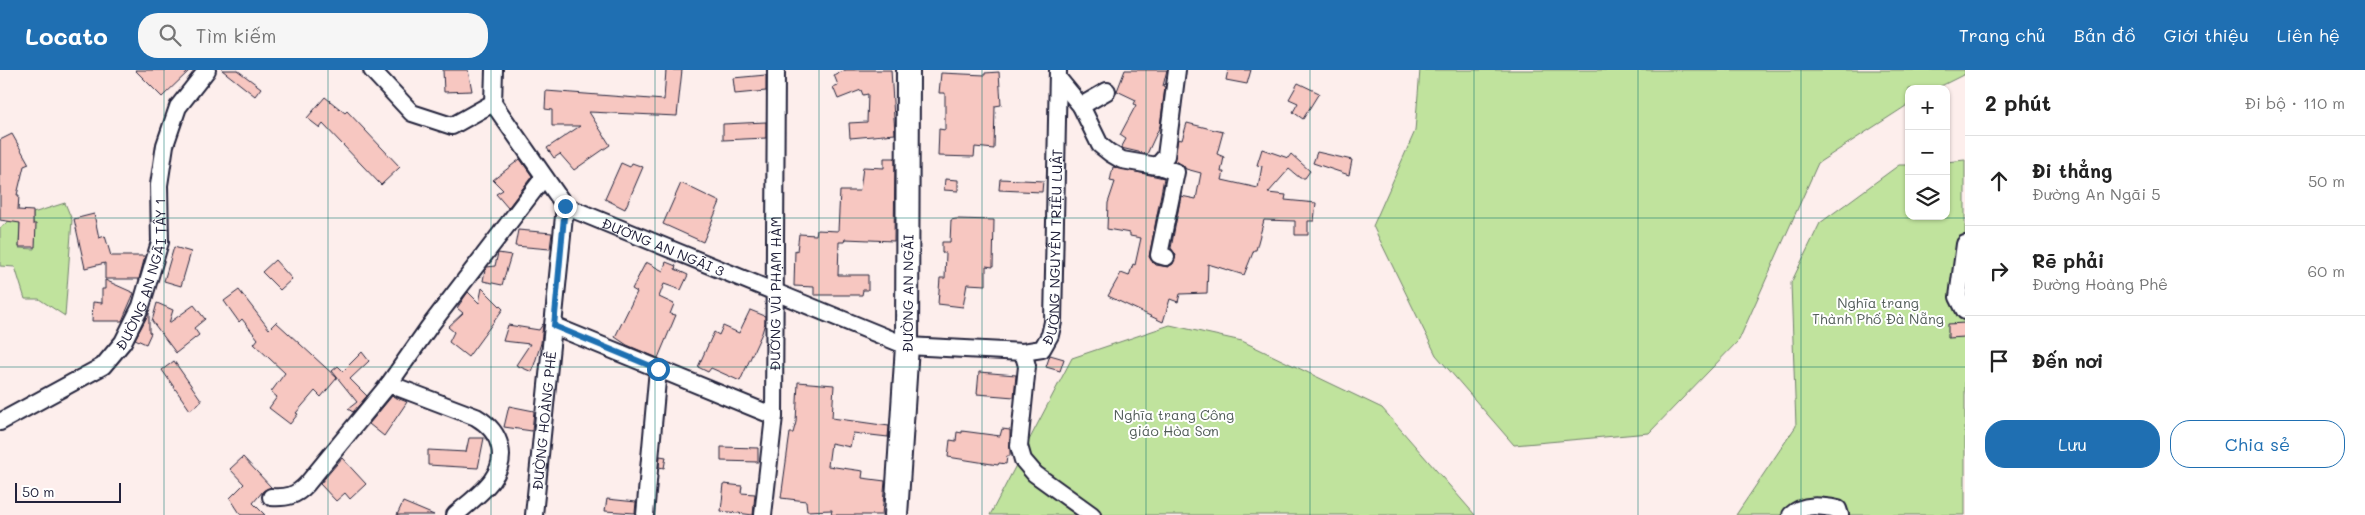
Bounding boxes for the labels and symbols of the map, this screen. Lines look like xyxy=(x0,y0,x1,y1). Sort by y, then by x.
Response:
street label: ĐƯỜNG NGUYỄN TRIỆU LUẬT xyxy=(1037,148,1066,348)
route end xyxy=(554,195,577,218)
street label: ĐƯỜNG AN NGÃI TÂY 1 xyxy=(111,198,170,354)
street label: ĐƯỜNG AN NGÃI 3 xyxy=(599,213,727,280)
street label: ĐƯỜNG VŨ PHẠM HÀM xyxy=(765,216,785,371)
street label: ĐƯỜNG AN NGÃI xyxy=(897,234,917,353)
park label: Nghĩa trang Thành Phố Đà Nẵng xyxy=(1812,293,1944,328)
street label: ĐƯỜNG HOÀNG PHÊ xyxy=(527,350,560,491)
route start xyxy=(647,358,670,381)
park label: Nghĩa trang Công giáo Hòa Sơn xyxy=(1114,405,1234,440)
scale bar xyxy=(15,480,121,503)

